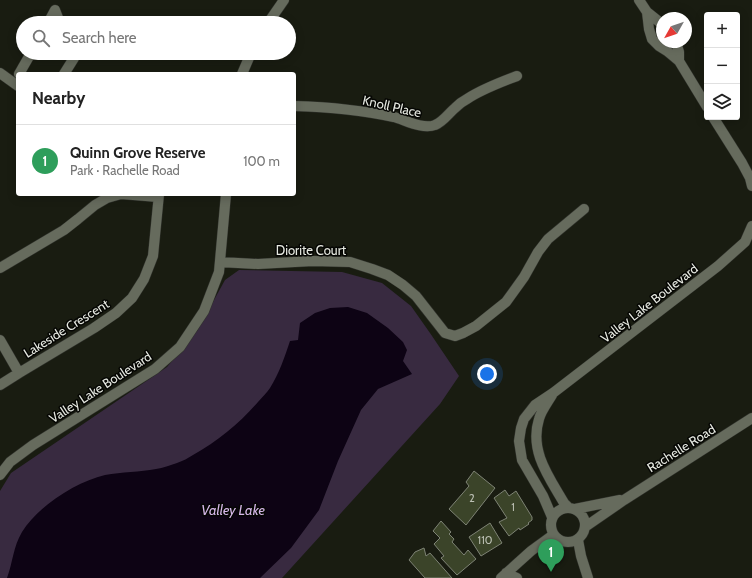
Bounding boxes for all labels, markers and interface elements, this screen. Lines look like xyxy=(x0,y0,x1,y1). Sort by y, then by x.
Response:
north arrow xyxy=(656,12,692,48)
map controls xyxy=(704,12,740,120)
button: + xyxy=(704,12,740,48)
search box xyxy=(16,16,296,60)
icon: search xyxy=(30,27,52,49)
text: Search here xyxy=(62,29,137,47)
button: − xyxy=(704,48,740,84)
button: layers xyxy=(704,84,740,120)
text: Nearby xyxy=(32,88,85,108)
street label: Knoll Place xyxy=(361,91,423,121)
text: Quinn Grove Reserve xyxy=(70,144,206,162)
text: 1 xyxy=(43,153,47,169)
text: 100 m xyxy=(243,153,280,169)
text: Park · Rachelle Road xyxy=(70,162,180,178)
street label: Diorite Court xyxy=(276,242,347,258)
street label: Valley Lake Boulevard xyxy=(597,260,701,346)
street label: Lakeside Crescent xyxy=(20,295,112,361)
street label: Valley Lake Boulevard xyxy=(46,348,154,426)
your location xyxy=(477,364,497,384)
street label: Rachelle Road xyxy=(644,421,718,475)
house number: 2 xyxy=(469,491,475,505)
house number: 1 xyxy=(511,500,515,514)
water label: Valley Lake xyxy=(201,501,265,519)
house number: 110 xyxy=(478,533,493,547)
pin: 1 xyxy=(538,539,564,572)

